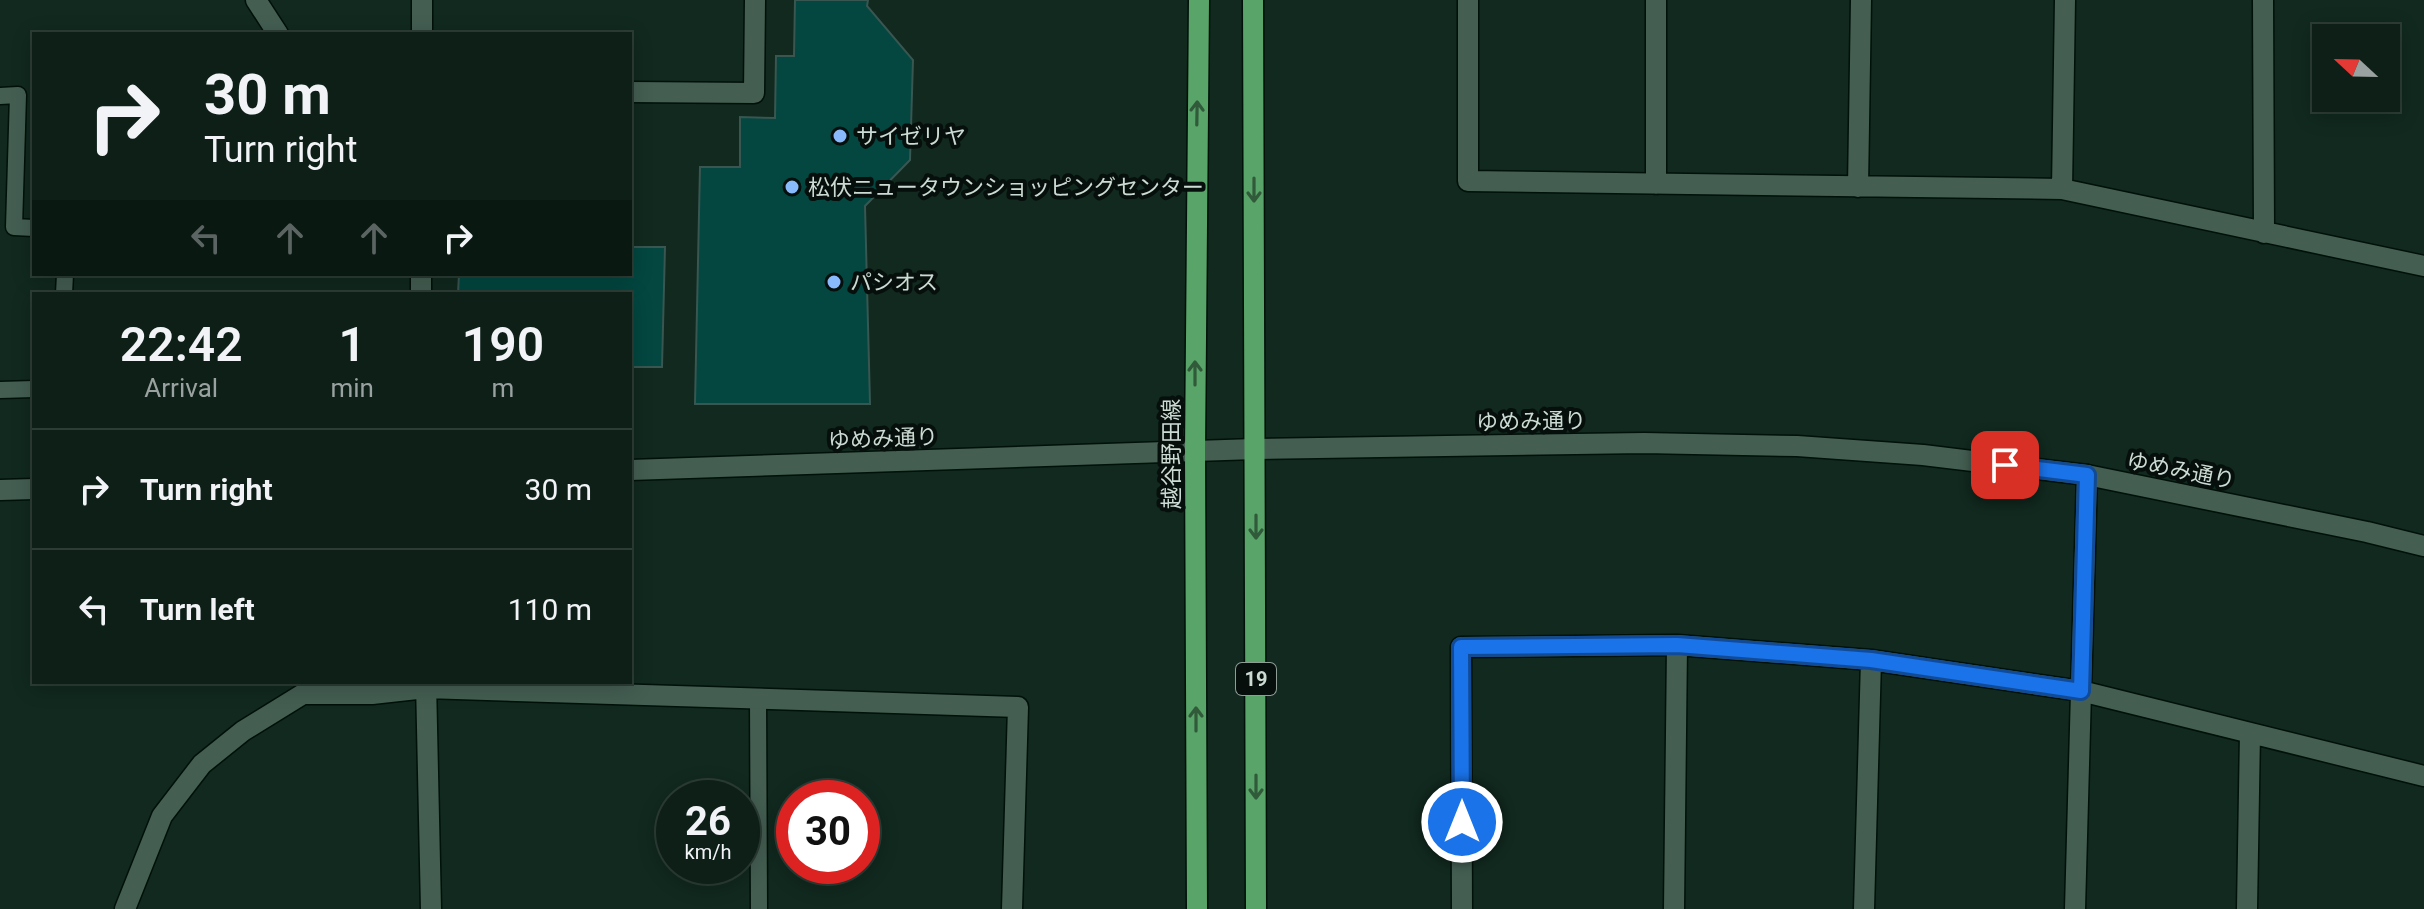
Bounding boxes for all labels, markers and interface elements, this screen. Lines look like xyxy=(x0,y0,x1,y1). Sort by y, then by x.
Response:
north arrow xyxy=(2312,24,2400,112)
map controls xyxy=(2312,24,2400,112)
text: 30 m xyxy=(204,62,331,128)
icon: right xyxy=(72,64,176,168)
one-way arrow xyxy=(1189,100,1205,127)
place label: サイゼリヤ xyxy=(856,124,966,149)
marker: サイゼリヤ xyxy=(831,127,849,145)
text: Turn right xyxy=(204,129,357,171)
place label: 松伏ニュータウンショッピングセンター xyxy=(808,175,1204,200)
one-way arrow xyxy=(1246,176,1262,203)
marker: 松伏ニュータウンショッピングセンター xyxy=(783,178,801,196)
icon: left xyxy=(184,216,228,260)
icon: ahead xyxy=(268,216,312,260)
icon: ahead xyxy=(352,216,396,260)
icon: right xyxy=(436,216,480,260)
place label: パシオス xyxy=(850,270,938,295)
marker: パシオス xyxy=(825,273,843,291)
text: 22:42 xyxy=(120,316,243,373)
text: 1 xyxy=(339,316,366,373)
text: 190 xyxy=(462,316,544,373)
one-way arrow xyxy=(1187,360,1203,387)
text: Arrival xyxy=(144,373,218,403)
text: min xyxy=(330,373,374,403)
text: m xyxy=(492,373,514,403)
street label: 越谷野田線 xyxy=(1159,399,1184,509)
street label: ゆめみ通り xyxy=(1476,408,1586,435)
street label: ゆめみ通り xyxy=(828,424,938,453)
pin xyxy=(1971,431,2039,499)
icon: arrive xyxy=(1983,443,2027,487)
street label: ゆめみ通り xyxy=(2125,448,2237,493)
icon: right xyxy=(72,467,116,511)
text: Turn right xyxy=(140,472,273,507)
text: 30 m xyxy=(525,472,592,507)
one-way arrow xyxy=(1248,513,1264,540)
icon: left xyxy=(72,587,116,631)
text: Turn left xyxy=(140,592,255,627)
text: 110 m xyxy=(508,592,592,627)
road number: 19 xyxy=(1236,663,1276,695)
one-way arrow xyxy=(1188,706,1204,733)
one-way arrow xyxy=(1248,773,1264,800)
speed limit sign: 30 xyxy=(776,780,880,884)
position arrow xyxy=(1420,780,1504,864)
text: 26 xyxy=(685,798,731,845)
text: km/h xyxy=(685,840,731,864)

